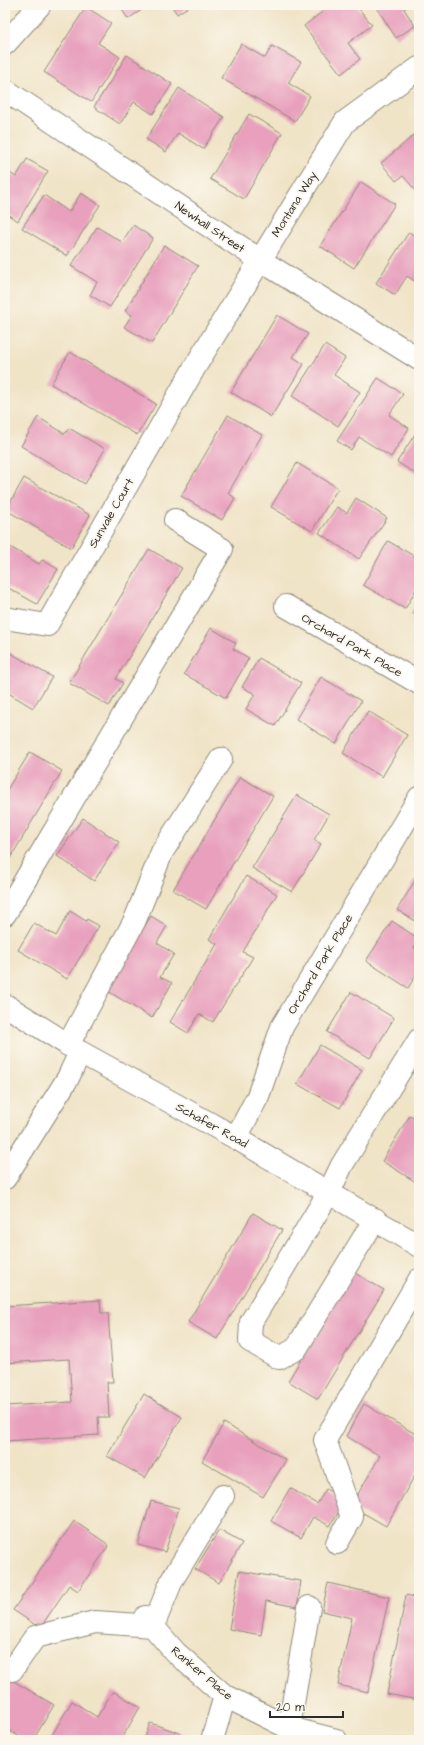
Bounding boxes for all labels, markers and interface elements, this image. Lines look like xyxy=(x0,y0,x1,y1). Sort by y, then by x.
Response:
street label: Montana Way xyxy=(267,168,322,241)
street label: Newhall Street xyxy=(171,198,248,257)
street label: Sunvale Court xyxy=(85,475,138,551)
street label: Orchard Park Place xyxy=(298,610,406,682)
street label: Orchard Park Place xyxy=(284,911,357,1018)
street label: Schafer Road xyxy=(173,1099,251,1152)
street label: Ranker Place xyxy=(167,1643,237,1705)
scale bar xyxy=(270,1693,343,1719)
text: 20 m xyxy=(276,1699,305,1716)

